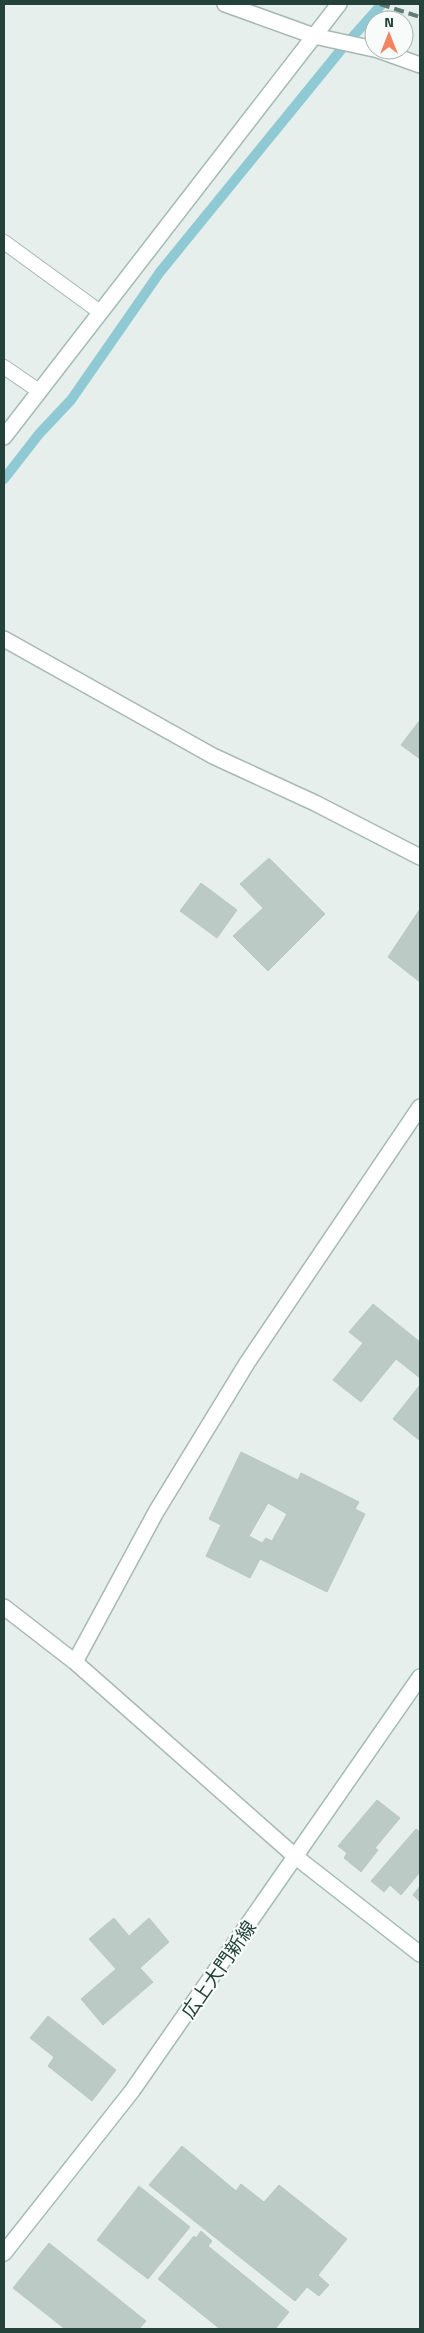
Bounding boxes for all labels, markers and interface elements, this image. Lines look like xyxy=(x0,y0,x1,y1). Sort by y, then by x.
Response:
north arrow xyxy=(364,10,414,60)
text: N xyxy=(384,11,394,32)
street label: 広上大門新線 xyxy=(173,1914,263,2024)

